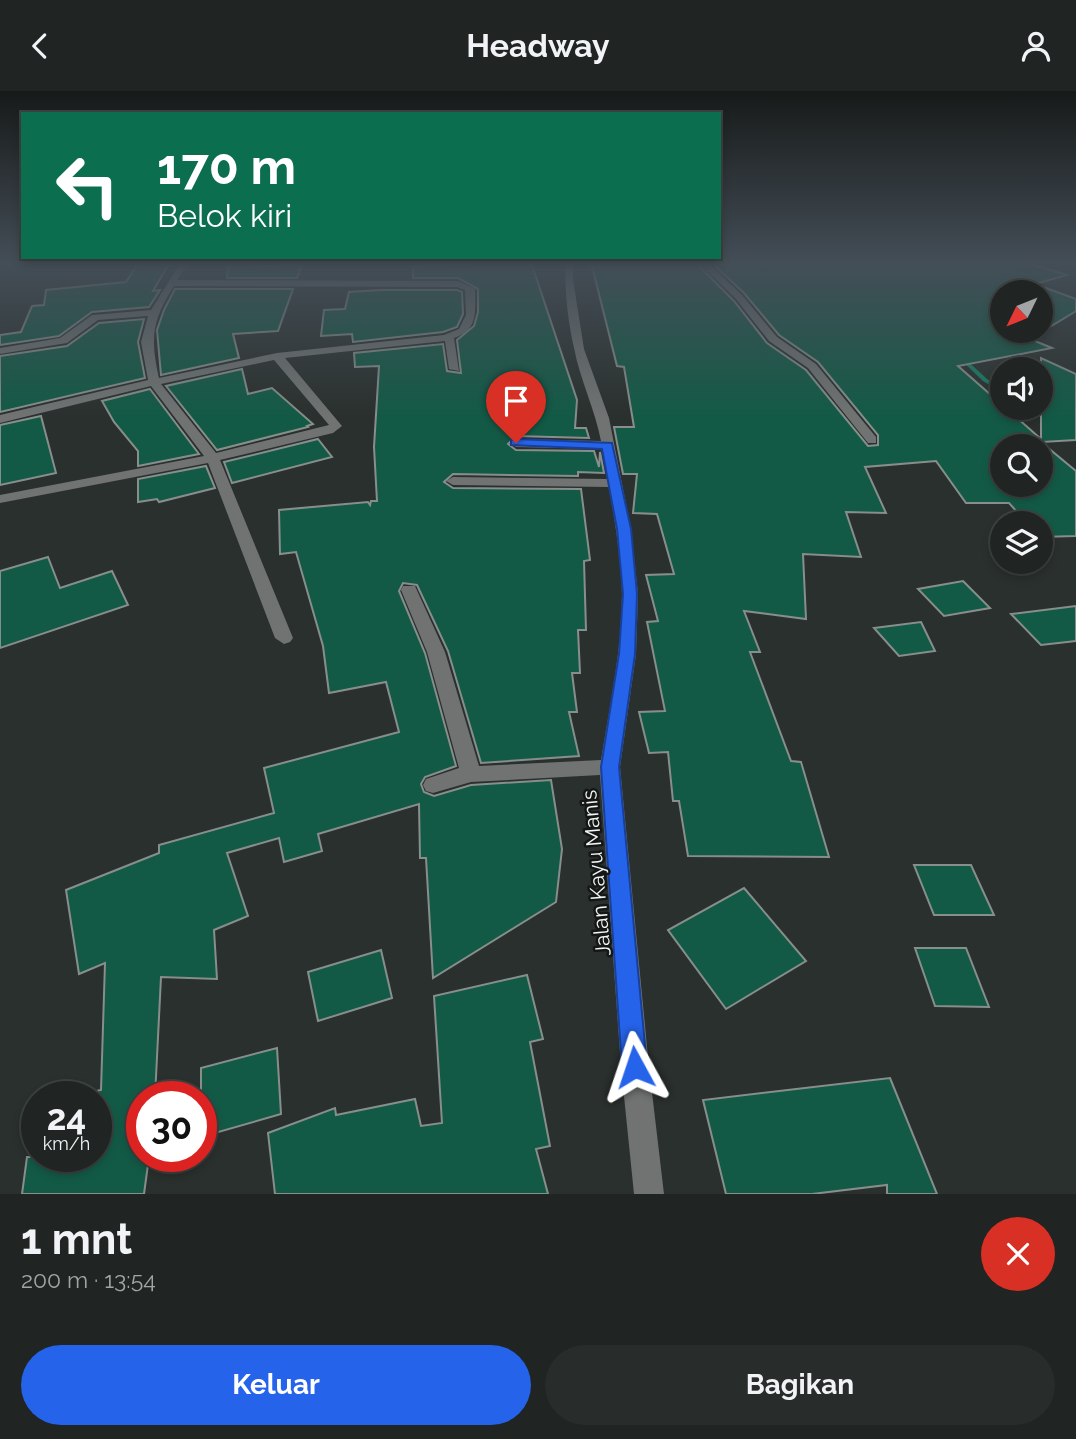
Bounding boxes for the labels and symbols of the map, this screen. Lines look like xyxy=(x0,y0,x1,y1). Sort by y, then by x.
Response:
north arrow xyxy=(990,280,1054,343)
pin xyxy=(486,371,546,443)
street label: Jalan Kayu Manis xyxy=(576,789,616,957)
position arrow xyxy=(598,1030,672,1104)
speed limit sign: 30 xyxy=(126,1081,217,1172)

